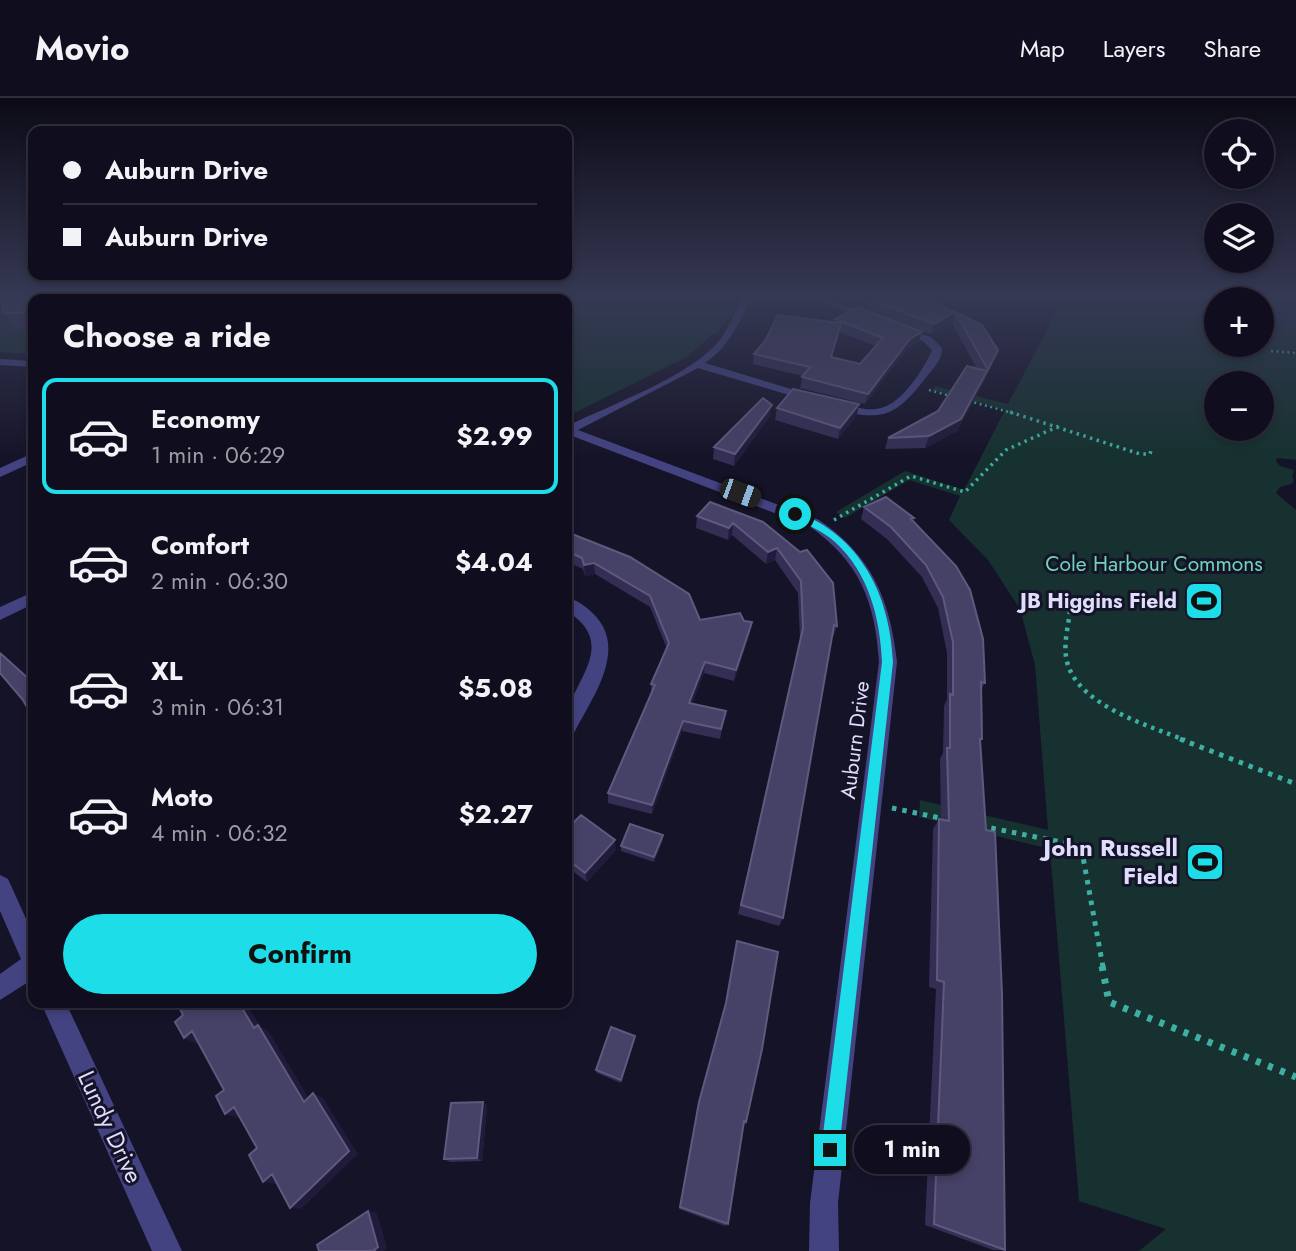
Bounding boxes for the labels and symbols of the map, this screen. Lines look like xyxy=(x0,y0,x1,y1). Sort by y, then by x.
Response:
car xyxy=(717,476,764,510)
route start xyxy=(779,498,811,530)
park label: Cole Harbour Commons xyxy=(1045,549,1263,579)
sports icon: JB Higgins Field xyxy=(1183,580,1225,622)
place label: JB Higgins Field xyxy=(1016,586,1177,616)
street label: Auburn Drive xyxy=(833,679,877,801)
place label: John Russell Field xyxy=(1039,830,1178,893)
sports icon: John Russell Field xyxy=(1184,841,1226,883)
street label: Lundy Drive xyxy=(69,1065,152,1189)
callout: 1 min xyxy=(854,1126,970,1174)
route end xyxy=(814,1134,846,1166)

